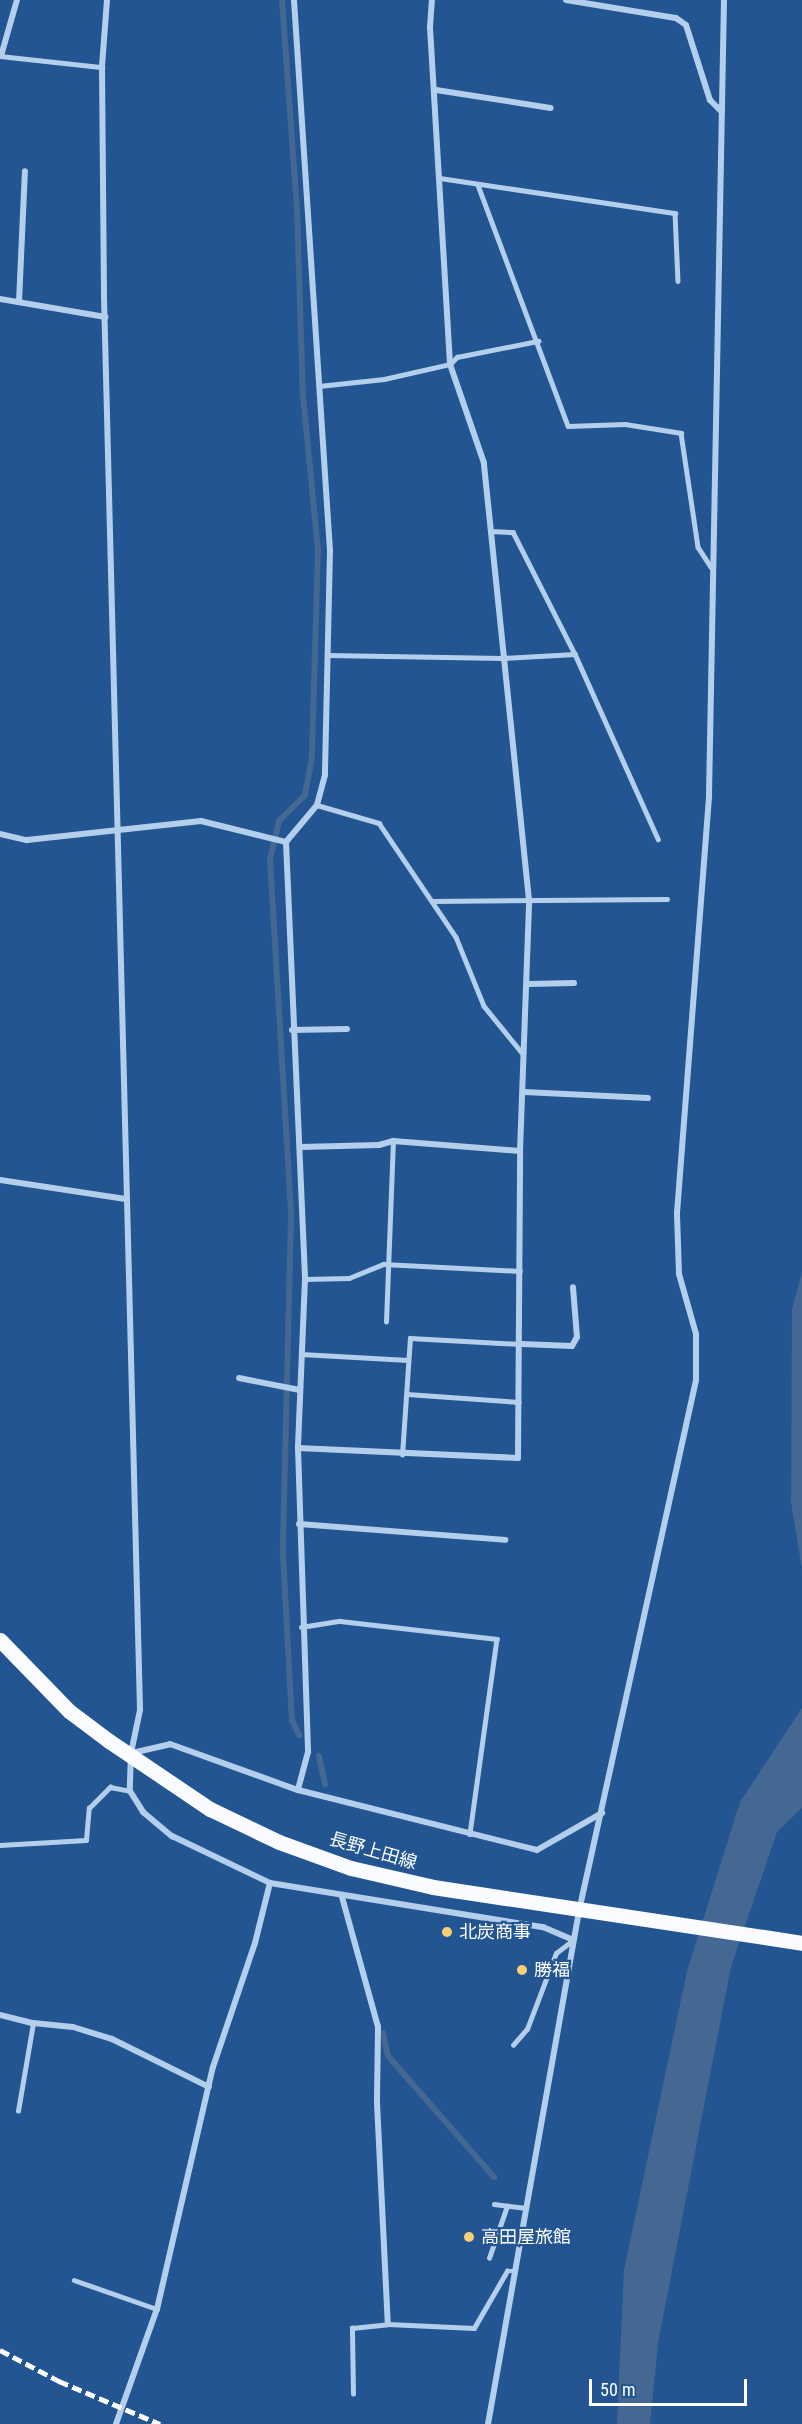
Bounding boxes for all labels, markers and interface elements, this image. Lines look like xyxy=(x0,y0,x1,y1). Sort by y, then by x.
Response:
street label: 長野上田線 xyxy=(327,1828,419,1874)
place label: 北炭商事 xyxy=(459,1921,531,1943)
marker: 北炭商事 xyxy=(440,1925,454,1939)
place label: 勝福 xyxy=(534,1959,570,1981)
marker: 勝福 xyxy=(515,1963,529,1977)
place label: 高田屋旅館 xyxy=(481,2226,571,2248)
marker: 高田屋旅館 xyxy=(462,2230,476,2244)
scale bar xyxy=(592,2367,750,2405)
text: 50 m xyxy=(600,2379,635,2400)

